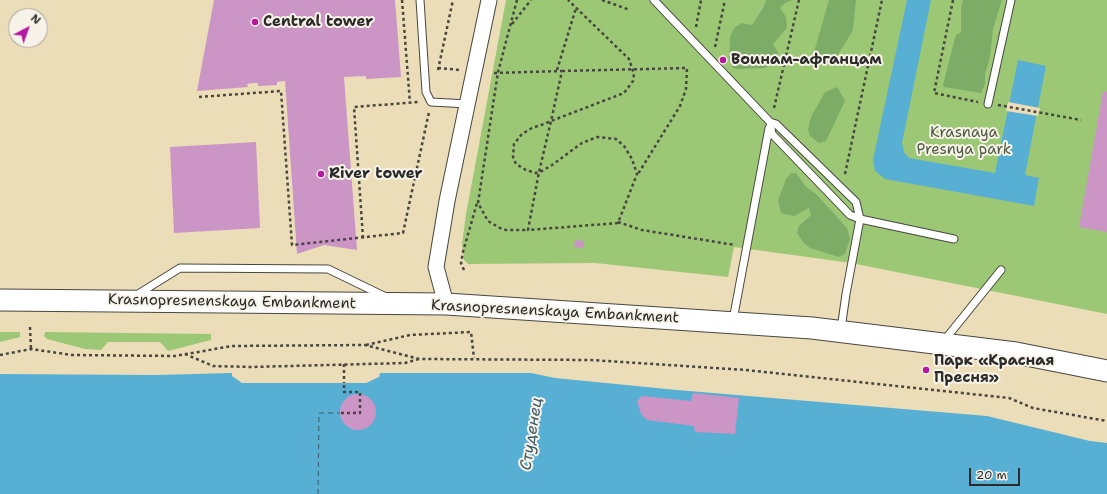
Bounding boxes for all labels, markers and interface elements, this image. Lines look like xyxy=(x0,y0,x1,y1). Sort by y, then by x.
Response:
north arrow xyxy=(8,8,48,48)
text: N xyxy=(27,11,44,28)
place label: Central tower xyxy=(263,13,373,31)
marker: Central tower xyxy=(250,17,260,27)
place label: Воинам-афганцам xyxy=(731,51,882,69)
marker: Воинам-афганцам xyxy=(718,55,728,65)
park label: Krasnaya Presnya park xyxy=(917,124,1011,159)
place label: River tower xyxy=(329,165,423,183)
marker: River tower xyxy=(316,169,326,179)
street label: Krasnopresnenskaya Embankment xyxy=(108,291,356,313)
street label: Krasnopresnenskaya Embankment xyxy=(431,297,679,327)
place label: Парк «Красная Пресня» xyxy=(934,352,1054,387)
marker: Парк «Красная Пресня» xyxy=(921,365,931,375)
water label: Студенец xyxy=(517,396,547,472)
scale bar xyxy=(971,460,1022,486)
text: 20 m xyxy=(976,467,1007,483)

